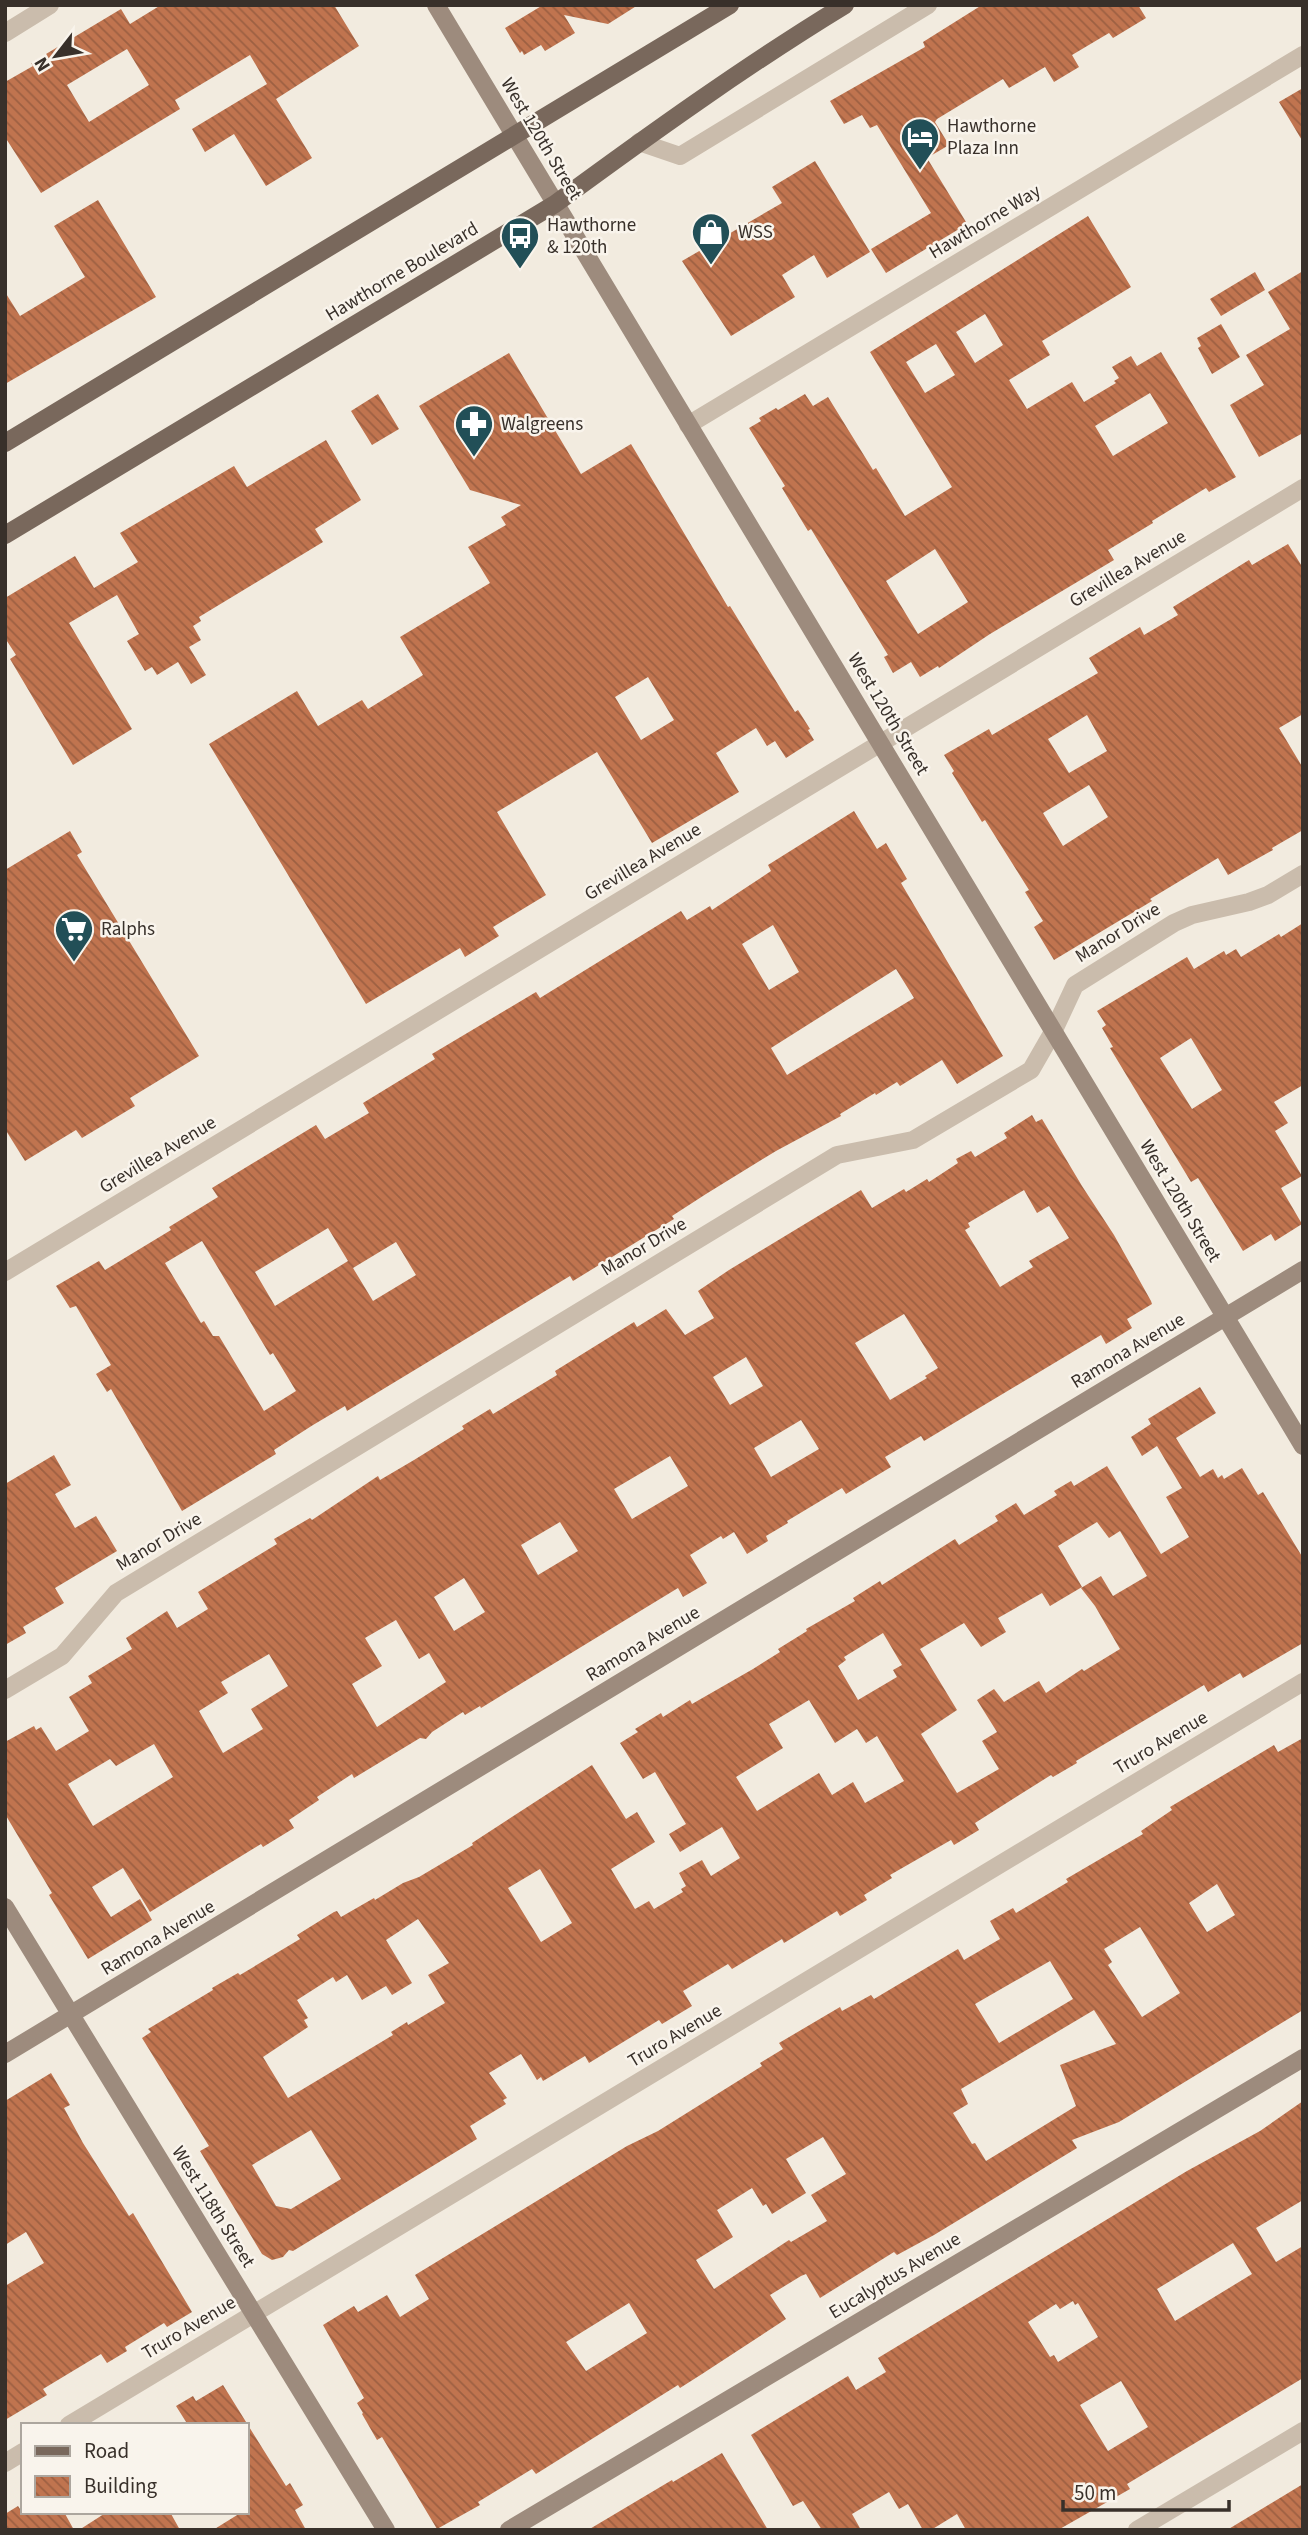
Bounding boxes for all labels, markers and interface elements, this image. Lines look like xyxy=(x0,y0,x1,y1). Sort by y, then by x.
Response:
north arrow xyxy=(21,21,91,91)
text: N xyxy=(28,52,58,76)
street label: West 120th Street xyxy=(494,73,589,206)
place label: Hawthorne Plaza Inn xyxy=(947,113,1036,162)
hotel icon: Hawthorne Plaza Inn xyxy=(899,116,941,171)
street label: Hawthorne Way xyxy=(924,178,1046,266)
shop icon: WSS xyxy=(690,211,732,266)
place label: Hawthorne & 120th xyxy=(547,212,636,261)
bus stop icon: Hawthorne & 120th xyxy=(499,215,541,270)
street label: Hawthorne Boulevard xyxy=(320,216,484,328)
place label: WSS xyxy=(738,219,773,246)
pharmacy icon: Walgreens xyxy=(453,403,495,458)
place label: Walgreens xyxy=(501,411,583,438)
street label: Grevillea Avenue xyxy=(1064,523,1192,615)
street label: West 120th Street xyxy=(841,648,936,781)
street label: Grevillea Avenue xyxy=(579,816,707,908)
street label: Manor Drive xyxy=(1070,896,1166,970)
supermarket icon: Ralphs xyxy=(53,908,95,963)
place label: Ralphs xyxy=(101,916,155,943)
street label: Grevillea Avenue xyxy=(94,1109,222,1201)
street label: West 120th Street xyxy=(1133,1135,1228,1268)
street label: Manor Drive xyxy=(596,1211,692,1283)
street label: Ramona Avenue xyxy=(1066,1306,1190,1396)
street label: Manor Drive xyxy=(111,1506,207,1578)
street label: Ramona Avenue xyxy=(581,1599,705,1689)
street label: Truro Avenue xyxy=(1109,1704,1213,1782)
street label: Ramona Avenue xyxy=(96,1893,220,1983)
street label: Truro Avenue xyxy=(623,1997,727,2075)
street label: West 118th Street xyxy=(165,2141,261,2273)
street label: Eucalyptus Avenue xyxy=(824,2226,966,2326)
street label: Truro Avenue xyxy=(137,2289,241,2367)
legend xyxy=(21,2423,248,2514)
text: Road xyxy=(84,2436,129,2466)
scale bar xyxy=(1063,2468,1229,2512)
text: Building xyxy=(84,2471,158,2501)
text: 50 m xyxy=(1074,2478,1116,2508)

